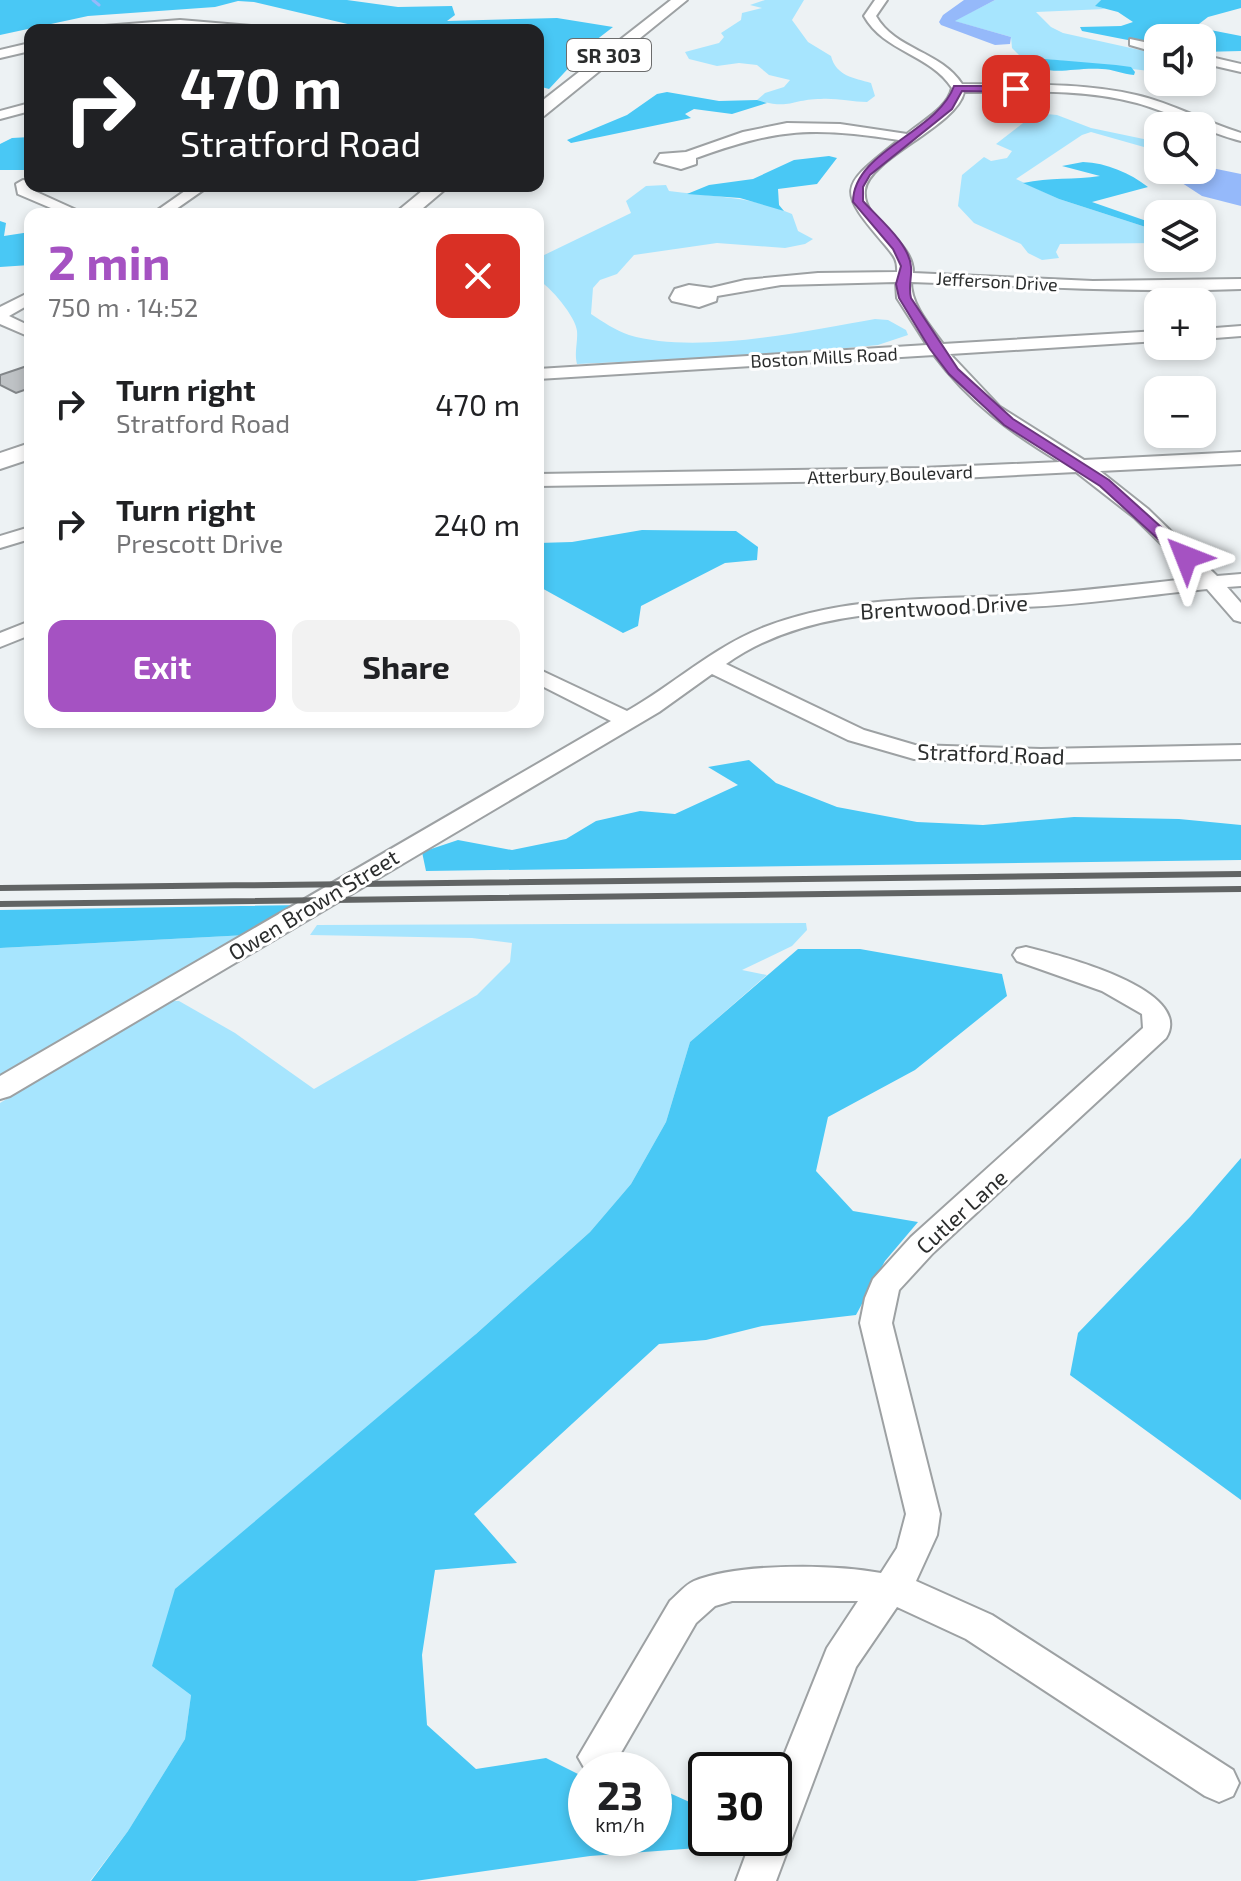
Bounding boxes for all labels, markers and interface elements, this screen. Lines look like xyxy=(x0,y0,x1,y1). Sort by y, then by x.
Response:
map controls xyxy=(1144,24,1216,448)
button: sound xyxy=(1144,24,1216,96)
road number: SR 303 xyxy=(567,39,651,71)
text: 470 m xyxy=(180,53,342,120)
pin xyxy=(982,55,1050,123)
icon: right xyxy=(48,56,152,160)
icon: arrive xyxy=(994,67,1038,111)
button: search xyxy=(1144,112,1216,184)
text: Stratford Road xyxy=(180,121,421,164)
button: layers xyxy=(1144,200,1216,272)
text: 2 min xyxy=(48,232,171,290)
button: close xyxy=(436,234,520,318)
street label: Jefferson Drive xyxy=(936,267,1058,295)
button: + xyxy=(1144,288,1216,360)
text: 750 m · 14:52 xyxy=(48,291,198,322)
street label: Boston Mills Road xyxy=(750,342,898,372)
text: Turn right xyxy=(116,371,256,407)
button: − xyxy=(1144,376,1216,448)
icon: right xyxy=(48,382,92,426)
text: 470 m xyxy=(435,386,520,422)
text: Stratford Road xyxy=(116,407,290,438)
street label: Atterbury Boulevard xyxy=(807,460,973,488)
text: Turn right xyxy=(116,491,256,527)
icon: right xyxy=(48,502,92,546)
text: 240 m xyxy=(434,506,520,542)
position arrow xyxy=(1144,515,1228,599)
text: Prescott Drive xyxy=(116,527,283,558)
street label: Brentwood Drive xyxy=(859,589,1029,623)
button: Exit xyxy=(48,620,276,712)
button: Share xyxy=(292,620,520,712)
street label: Stratford Road xyxy=(917,737,1065,769)
street label: Owen Brown Street xyxy=(223,843,403,965)
street label: Cutler Lane xyxy=(910,1164,1012,1258)
speed limit sign: 30 xyxy=(688,1752,792,1856)
text: 23 xyxy=(597,1770,643,1818)
text: km/h xyxy=(595,1812,645,1836)

